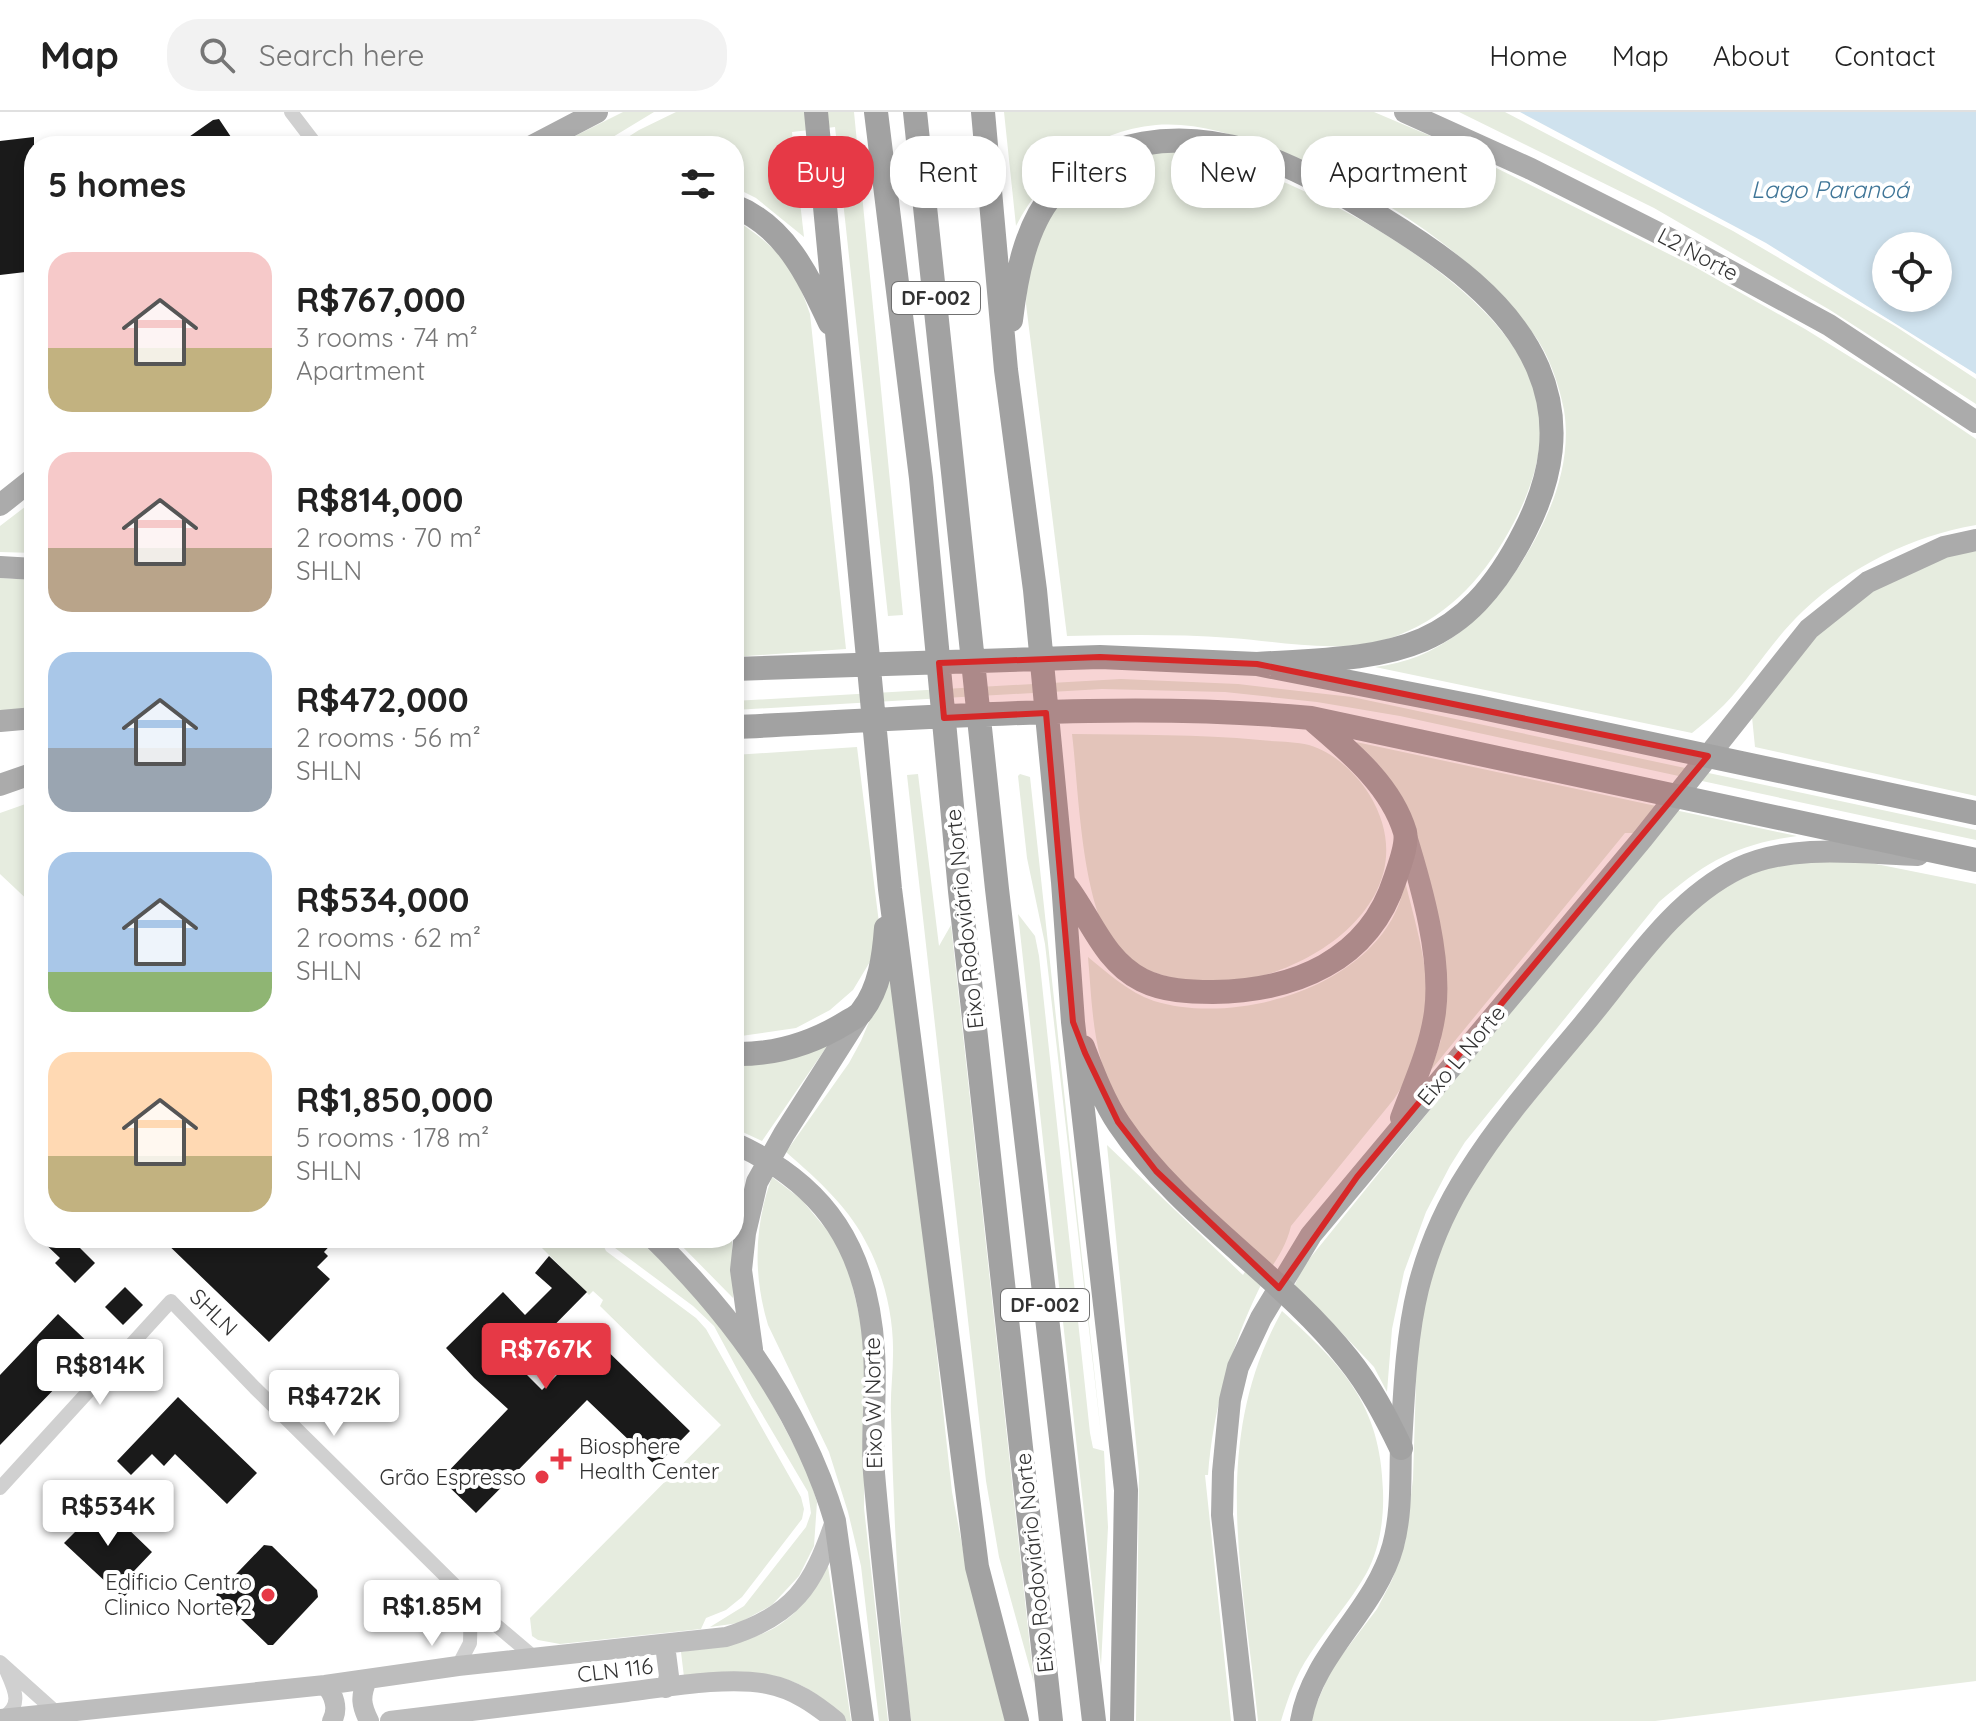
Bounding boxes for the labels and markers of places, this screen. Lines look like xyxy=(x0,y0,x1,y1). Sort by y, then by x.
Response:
pin: R$767K xyxy=(481,1323,611,1391)
pin: R$814K xyxy=(35,1339,165,1407)
pin: R$472K xyxy=(269,1370,399,1438)
place label: Biosphere Health Center xyxy=(579,1432,720,1485)
marker: Biosphere Health Center xyxy=(550,1448,572,1470)
place label: Grão Espresso xyxy=(379,1463,526,1491)
marker: Grão Espresso xyxy=(533,1468,551,1486)
pin: R$534K xyxy=(43,1480,173,1548)
place label: Edificio Centro Clinico Norte 2 xyxy=(104,1568,252,1621)
pin: R$1.85M xyxy=(358,1580,506,1648)
marker: Edificio Centro Clinico Norte 2 xyxy=(259,1586,277,1604)

